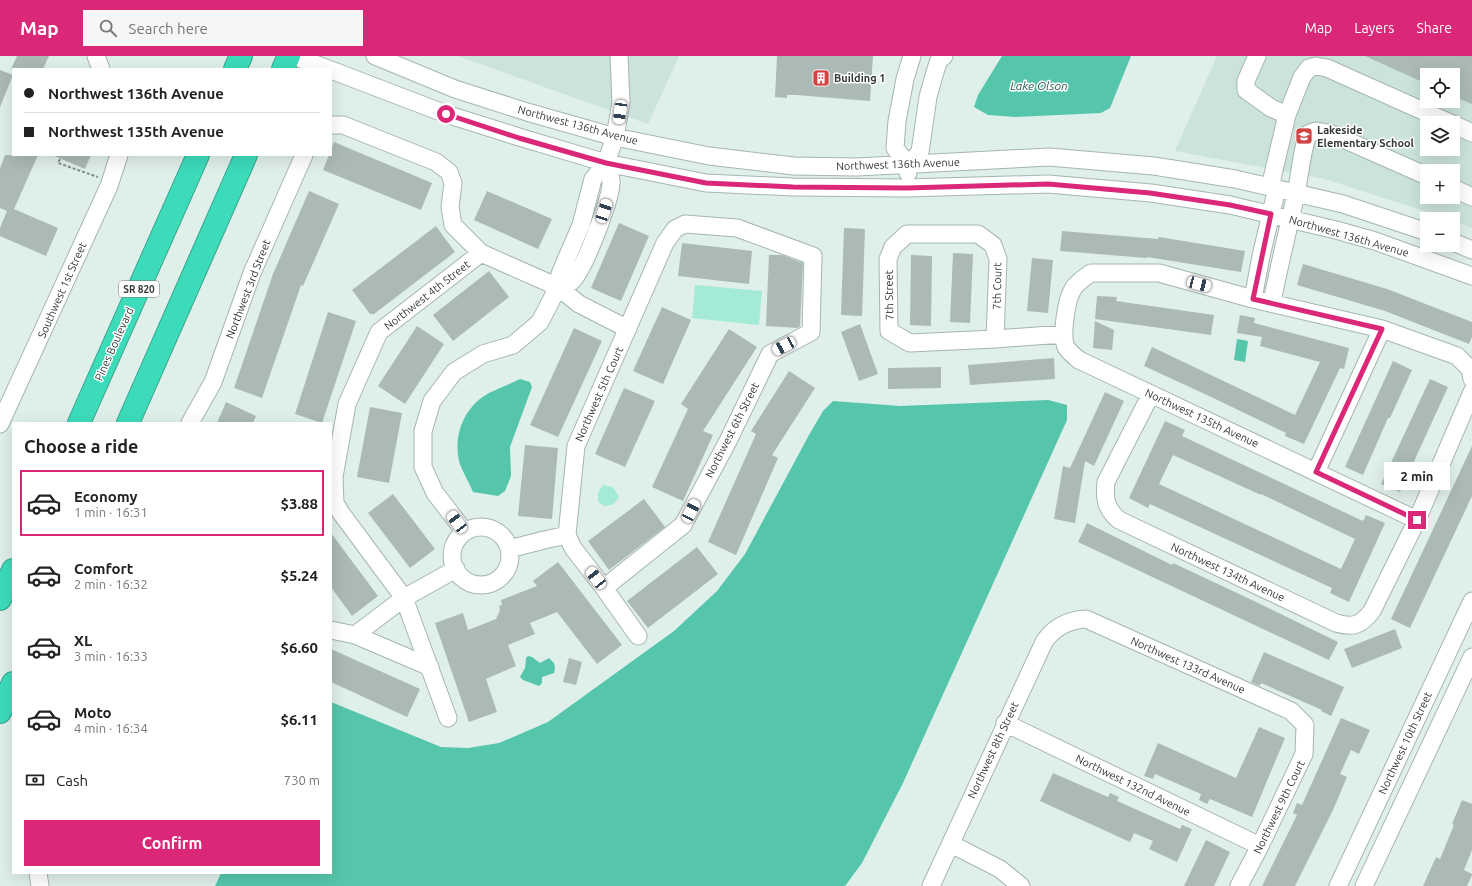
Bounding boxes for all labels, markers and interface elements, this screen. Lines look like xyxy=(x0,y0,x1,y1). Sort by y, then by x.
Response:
search box xyxy=(83,10,363,46)
text: Map xyxy=(20,17,59,39)
icon: search xyxy=(97,17,119,39)
text: Search here xyxy=(129,20,208,37)
text: Map xyxy=(1305,20,1332,36)
text: Layers xyxy=(1354,20,1394,36)
text: Share xyxy=(1416,20,1452,36)
building icon: Building 1 xyxy=(811,68,831,88)
map controls xyxy=(1420,68,1460,252)
button: locate xyxy=(1420,68,1460,108)
place label: Building 1 xyxy=(834,72,886,84)
water label: Lake Olson xyxy=(1010,79,1068,92)
text: Northwest 136th Avenue xyxy=(48,85,224,102)
car xyxy=(612,99,628,125)
street label: Northwest 136th Avenue xyxy=(517,103,639,147)
route start xyxy=(437,105,455,123)
button: layers xyxy=(1420,116,1460,156)
text: Northwest 135th Avenue xyxy=(48,123,224,140)
place label: Lakeside Elementary School xyxy=(1317,124,1415,149)
school or university icon: Lakeside Elementary School xyxy=(1294,126,1314,146)
street label: Northwest 136th Avenue xyxy=(836,156,960,172)
button: + xyxy=(1420,164,1460,204)
car xyxy=(595,198,613,224)
button: − xyxy=(1420,212,1460,252)
street label: Northwest 136th Avenue xyxy=(1288,213,1410,259)
street label: Northwest 3rd Street xyxy=(224,237,273,340)
street label: Southwest 1st Street xyxy=(35,240,89,340)
street label: Northwest 4th Street xyxy=(382,257,473,332)
street label: 7th Court xyxy=(991,262,1003,310)
street label: 7th Street xyxy=(883,269,895,320)
car xyxy=(1186,275,1212,293)
road number: SR 820 xyxy=(119,281,159,297)
street label: Pines Boulevard xyxy=(92,305,136,383)
car xyxy=(771,335,797,357)
street label: Northwest 5th Court xyxy=(573,344,626,443)
street label: Northwest 6th Street xyxy=(703,380,762,480)
street label: Northwest 135th Avenue xyxy=(1143,386,1261,450)
text: Choose a ride xyxy=(24,436,138,456)
callout: 2 min xyxy=(1384,462,1450,490)
text: 2 min xyxy=(1401,469,1433,483)
icon: car xyxy=(26,485,62,521)
text: Economy xyxy=(74,488,138,505)
text: $3.88 xyxy=(280,495,318,512)
car xyxy=(680,498,702,524)
text: 1 min · 16:31 xyxy=(74,505,148,519)
car xyxy=(445,509,469,535)
route end xyxy=(1408,511,1426,529)
street label: Northwest 134th Avenue xyxy=(1169,540,1287,604)
icon: car xyxy=(26,557,62,593)
text: Comfort xyxy=(74,560,133,577)
car xyxy=(584,565,608,591)
text: $5.24 xyxy=(280,567,318,584)
text: 2 min · 16:32 xyxy=(74,577,148,591)
icon: car xyxy=(26,629,62,665)
text: XL xyxy=(74,632,92,649)
street label: Northwest 133rd Avenue xyxy=(1129,634,1247,696)
text: $6.60 xyxy=(280,639,318,656)
text: 3 min · 16:33 xyxy=(74,649,148,663)
street label: Northwest 10th Street xyxy=(1376,689,1434,796)
street label: Northwest 8th Street xyxy=(965,699,1021,800)
icon: car xyxy=(26,701,62,737)
text: Moto xyxy=(74,704,112,721)
text: $6.11 xyxy=(280,711,318,728)
text: 4 min · 16:34 xyxy=(74,721,148,735)
street label: Northwest 132nd Avenue xyxy=(1074,752,1192,818)
street label: Northwest 9th Court xyxy=(1251,758,1307,856)
icon: cash xyxy=(24,769,46,791)
text: Cash xyxy=(56,772,88,789)
text: 730 m xyxy=(284,773,320,787)
button: Confirm xyxy=(24,820,320,866)

